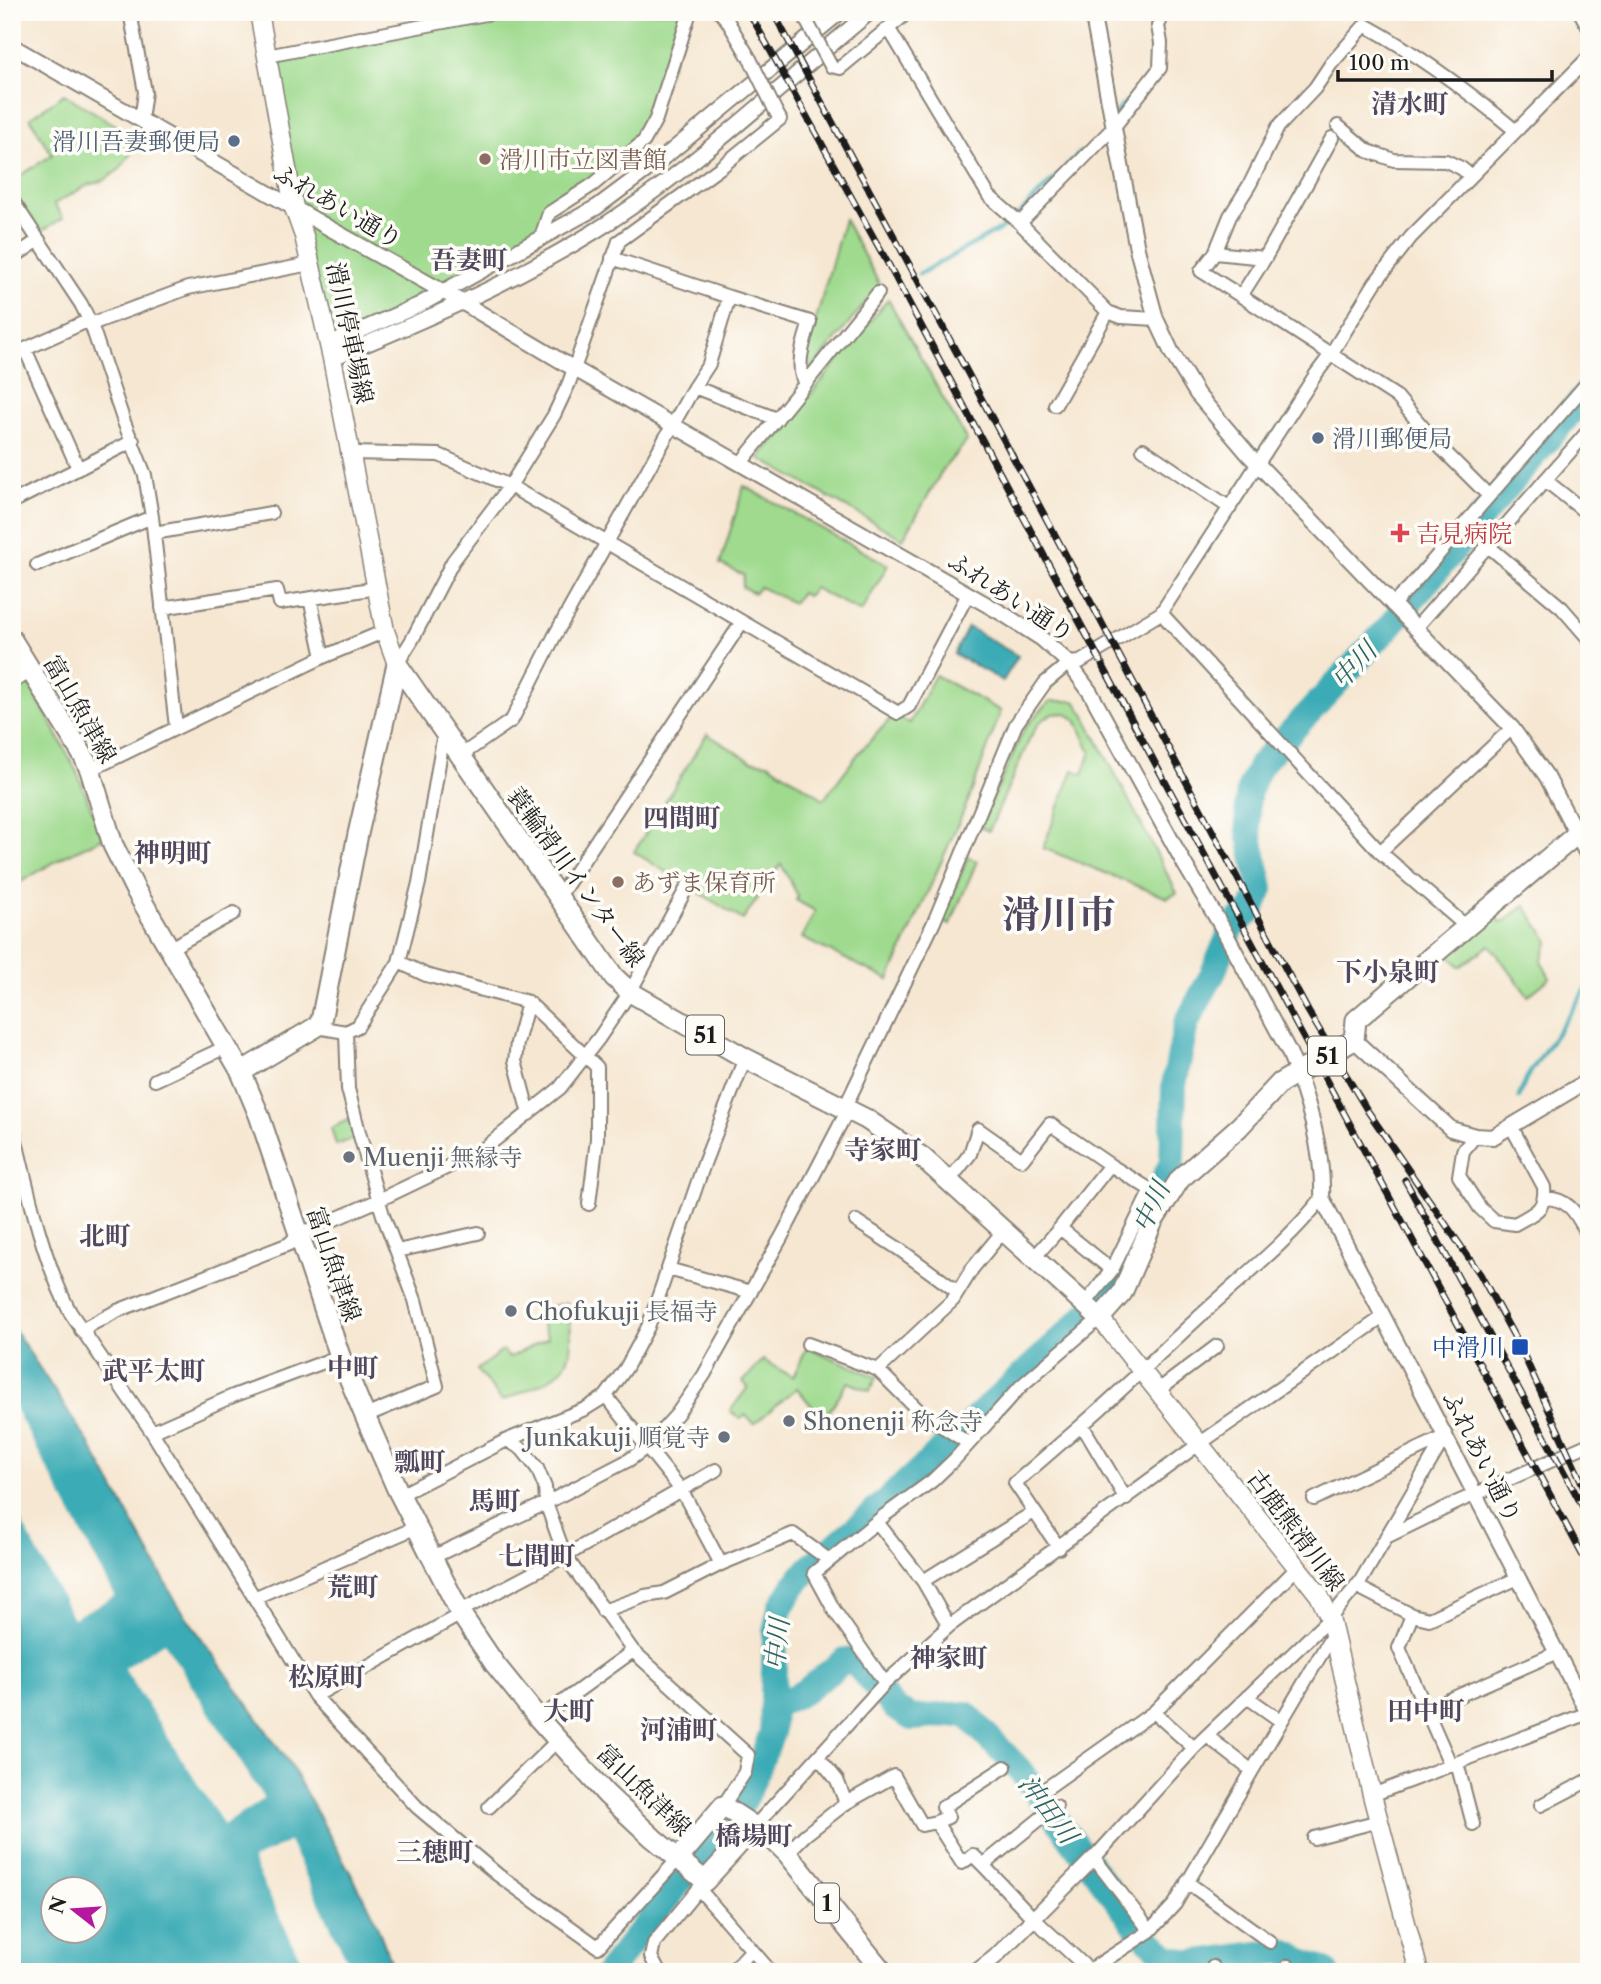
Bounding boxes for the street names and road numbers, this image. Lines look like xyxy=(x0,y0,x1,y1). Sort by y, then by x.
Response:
street label: ふれあい通り xyxy=(268,157,408,255)
street label: 滑川停車場線 xyxy=(321,260,379,406)
street label: ふれあい通り xyxy=(943,546,1079,648)
street label: 富山魚津線 xyxy=(37,650,123,768)
street label: 蓑輪滑川インター線 xyxy=(501,781,651,973)
road number: 51 xyxy=(686,1016,724,1054)
road number: 51 xyxy=(1308,1036,1346,1076)
street label: 富山魚津線 xyxy=(301,1203,367,1325)
street label: ふれあい通り xyxy=(1436,1386,1528,1528)
street label: 古鹿熊滑川線 xyxy=(1241,1464,1351,1596)
street label: 富山魚津線 xyxy=(591,1738,697,1842)
road number: 1 xyxy=(815,1884,839,1922)

